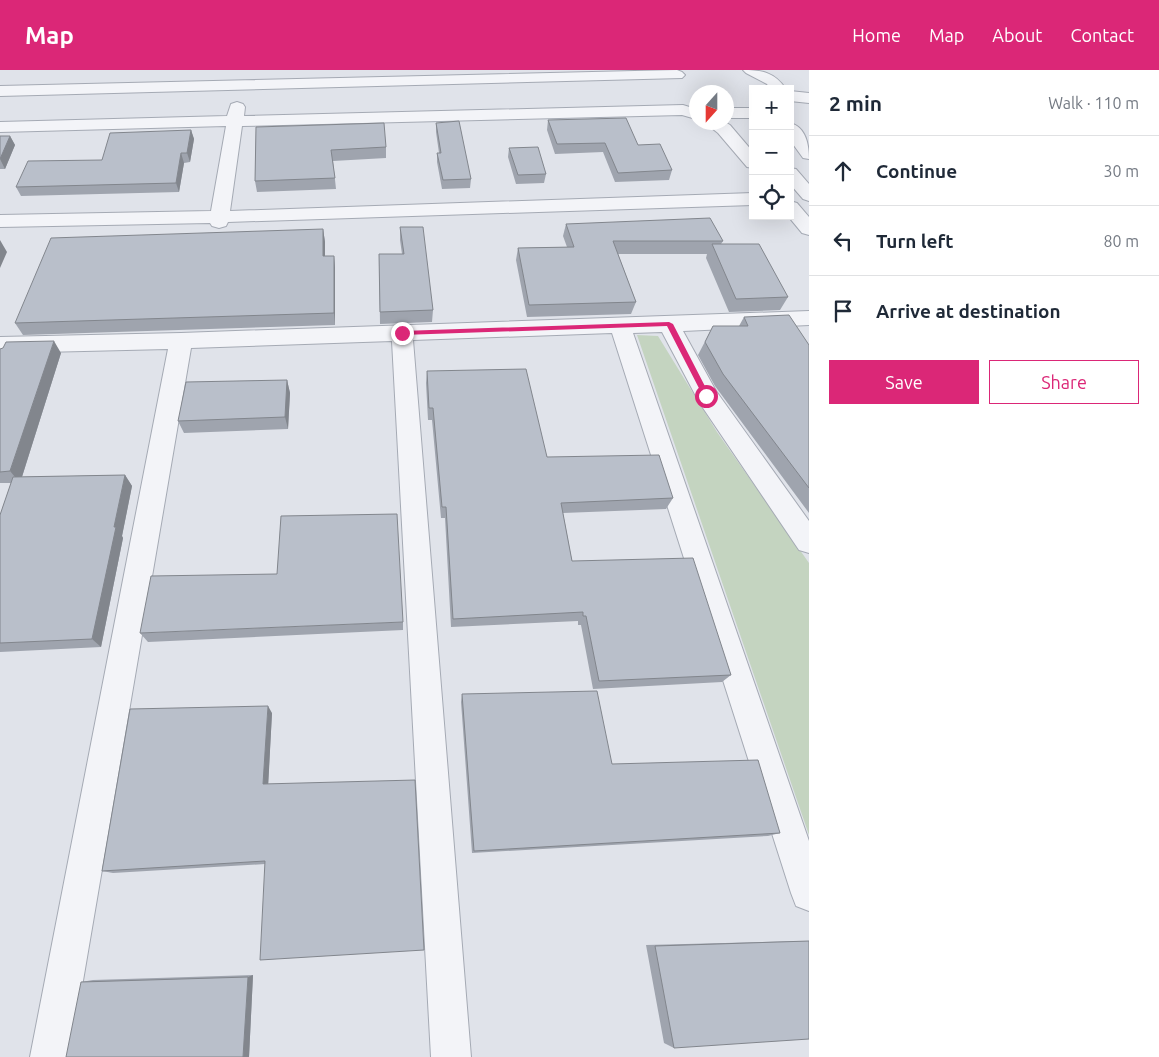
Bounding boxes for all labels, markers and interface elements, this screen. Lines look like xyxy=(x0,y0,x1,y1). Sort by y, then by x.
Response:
text: Map xyxy=(25,22,74,49)
text: Home xyxy=(852,25,901,45)
text: Map xyxy=(929,25,964,45)
text: About xyxy=(992,25,1042,45)
text: Contact xyxy=(1070,25,1134,45)
north arrow xyxy=(689,85,734,130)
map controls xyxy=(749,85,794,220)
button: + xyxy=(749,85,794,130)
text: 2 min xyxy=(829,91,882,115)
text: Walk · 110 m xyxy=(1048,94,1139,112)
button: − xyxy=(749,130,794,175)
icon: ahead xyxy=(829,157,857,185)
text: Continue xyxy=(876,160,957,182)
text: 30 m xyxy=(1103,162,1139,180)
button: locate xyxy=(749,175,794,220)
icon: left xyxy=(829,227,857,255)
text: Turn left xyxy=(876,230,954,252)
text: 80 m xyxy=(1103,232,1139,250)
icon: arrive xyxy=(829,297,857,325)
text: Arrive at destination xyxy=(876,300,1061,322)
route end xyxy=(391,322,414,345)
button: Save xyxy=(829,360,979,404)
button: Share xyxy=(989,360,1139,404)
route start xyxy=(695,385,718,408)

